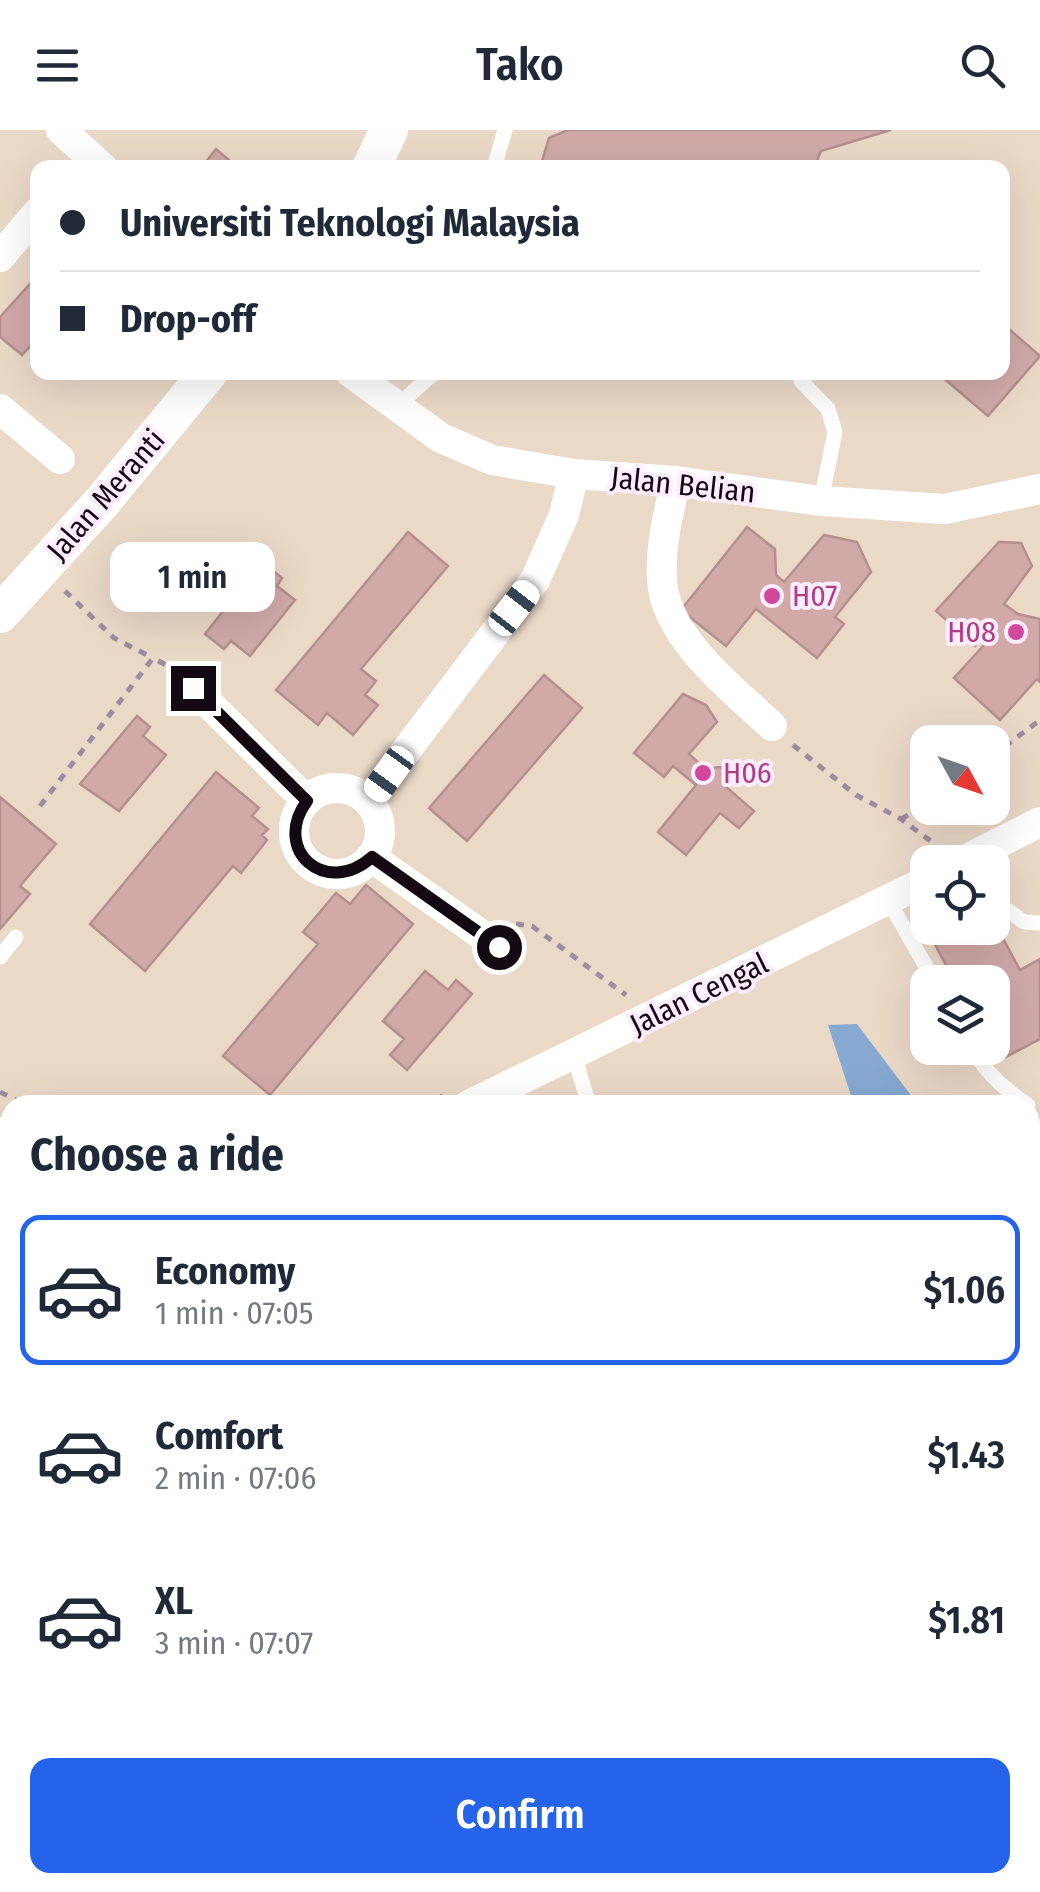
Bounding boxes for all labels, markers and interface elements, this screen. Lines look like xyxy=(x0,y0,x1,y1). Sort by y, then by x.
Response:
icon: menu xyxy=(30,38,85,93)
text: Tako xyxy=(476,38,564,92)
icon: search xyxy=(955,38,1010,93)
text: Universiti Teknologi Malaysia xyxy=(120,200,580,246)
text: Drop-off xyxy=(120,296,256,342)
street label: Jalan Meranti xyxy=(39,422,173,568)
street label: Jalan Belian xyxy=(609,460,757,510)
callout: 1 min xyxy=(110,543,276,613)
text: 1 min xyxy=(158,558,227,596)
car xyxy=(484,575,544,641)
place label: H07 xyxy=(792,578,837,614)
marker: H07 xyxy=(761,585,783,607)
place label: H08 xyxy=(947,614,996,650)
marker: H08 xyxy=(1005,621,1027,643)
route end xyxy=(171,666,216,711)
north arrow xyxy=(910,725,1010,825)
map controls xyxy=(910,725,1010,1065)
car xyxy=(359,741,419,807)
place label: H06 xyxy=(723,755,772,791)
marker: H06 xyxy=(692,762,714,784)
button: locate xyxy=(910,845,1010,945)
route start xyxy=(477,925,522,970)
street label: Jalan Cengal xyxy=(624,945,774,1043)
button: layers xyxy=(910,965,1010,1065)
text: Choose a ride xyxy=(30,1128,284,1182)
icon: car xyxy=(35,1245,125,1335)
text: Economy xyxy=(155,1248,295,1294)
text: $1.06 xyxy=(923,1267,1005,1313)
text: 1 min · 07:05 xyxy=(155,1294,314,1332)
icon: car xyxy=(35,1410,125,1500)
text: Comfort xyxy=(155,1413,283,1459)
text: $1.43 xyxy=(927,1432,1005,1478)
text: 2 min · 07:06 xyxy=(155,1459,316,1497)
icon: car xyxy=(35,1575,125,1665)
text: XL xyxy=(155,1578,193,1624)
text: $1.81 xyxy=(928,1597,1005,1643)
text: 3 min · 07:07 xyxy=(155,1624,313,1662)
button: Confirm xyxy=(30,1758,1010,1873)

